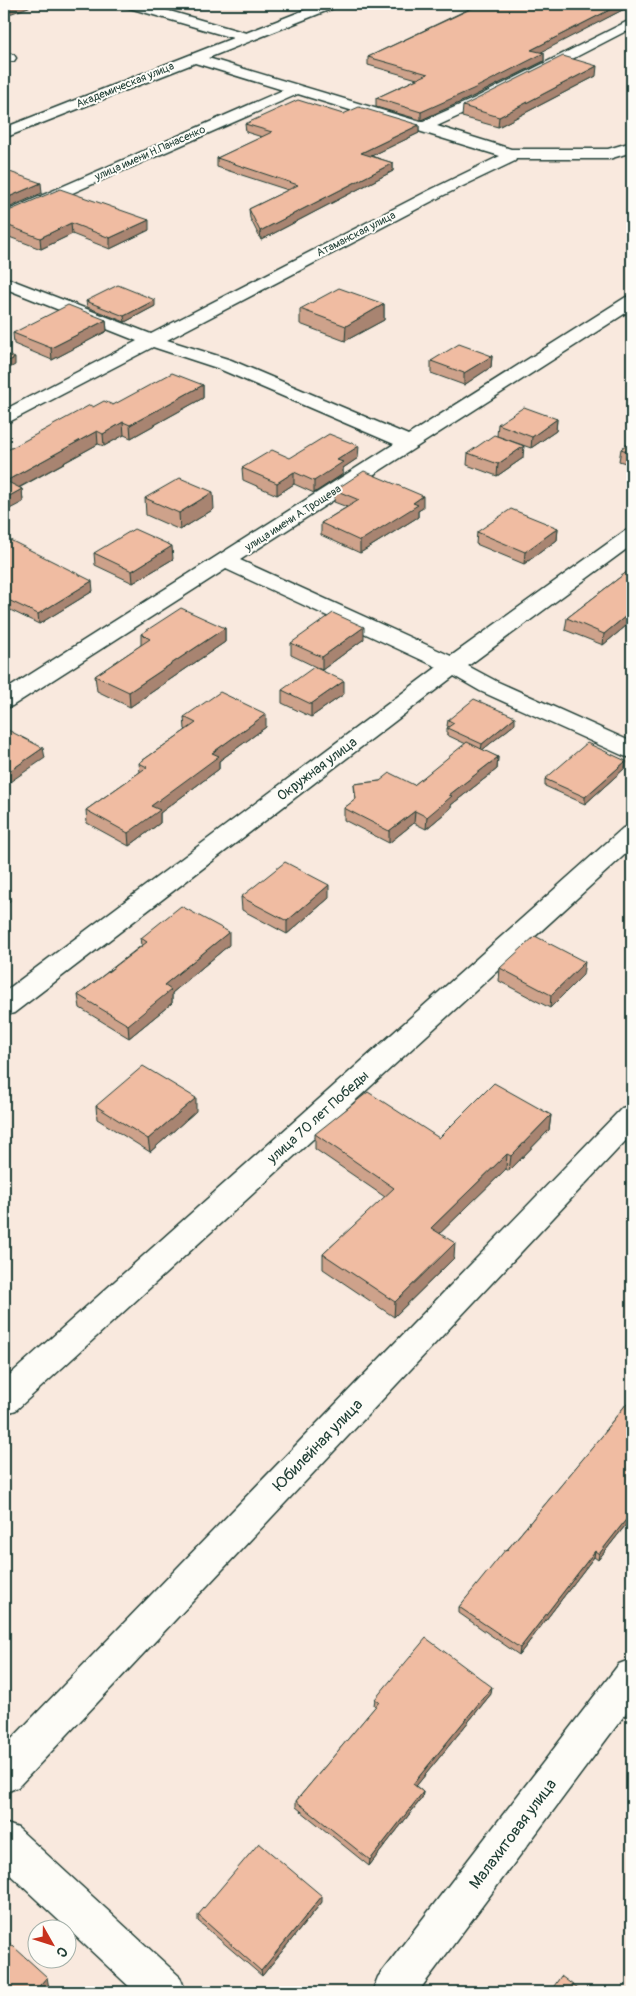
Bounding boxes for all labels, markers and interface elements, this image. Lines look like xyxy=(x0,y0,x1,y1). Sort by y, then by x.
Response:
street label: Академическая улица xyxy=(74,59,176,111)
street label: улица имени Н.Панасенко xyxy=(92,123,207,184)
street label: Атаманская улица xyxy=(314,208,398,260)
street label: улица имени А.Трощева xyxy=(242,482,343,554)
street label: Окружная улица xyxy=(274,733,360,805)
street label: улица 70 лет Победы xyxy=(263,1067,372,1168)
street label: Юбилейная улица xyxy=(269,1395,367,1495)
street label: Малахитовая улица xyxy=(465,1775,561,1893)
north arrow xyxy=(28,1918,78,1968)
text: С xyxy=(52,1943,71,1961)

